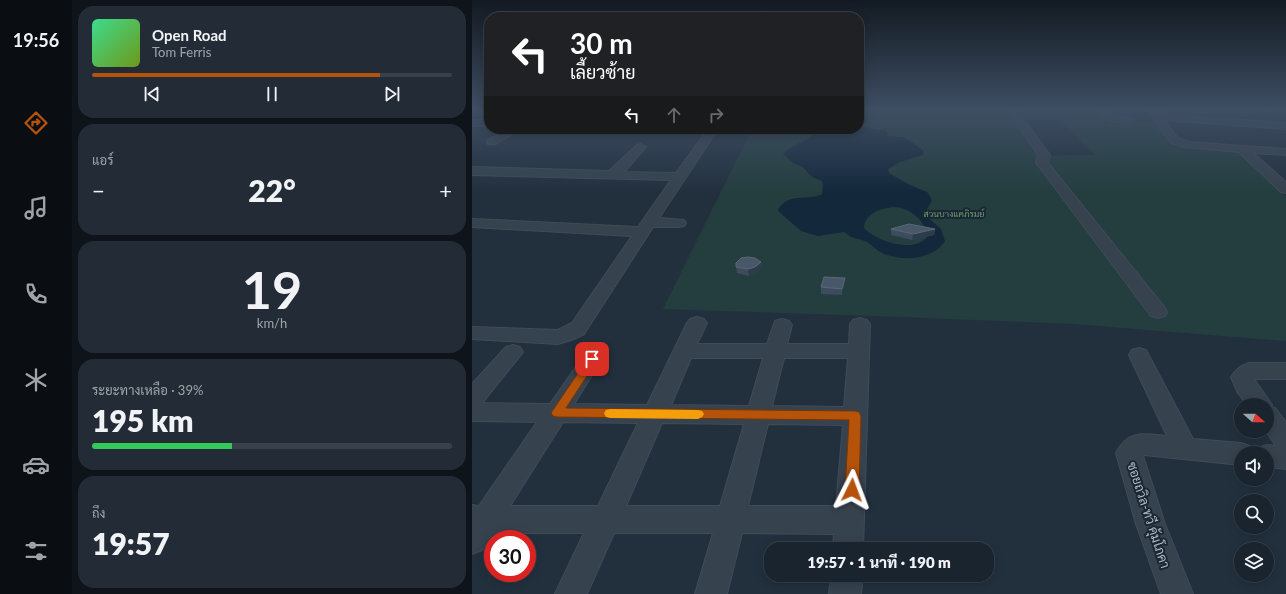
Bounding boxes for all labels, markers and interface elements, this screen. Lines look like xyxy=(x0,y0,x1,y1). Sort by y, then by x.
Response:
text: Open Road xyxy=(152,26,227,44)
text: 30 m xyxy=(570,26,633,60)
icon: left xyxy=(504,28,556,80)
text: 19:56 xyxy=(13,29,59,51)
text: Tom Ferris xyxy=(152,44,211,60)
text: เลี้ยวซ้าย xyxy=(570,61,636,83)
icon: previous xyxy=(141,83,163,105)
icon: pause xyxy=(261,83,283,105)
icon: next xyxy=(381,83,403,105)
icon: left xyxy=(621,104,643,126)
icon: ahead xyxy=(663,104,685,126)
icon: right xyxy=(705,104,727,126)
icon: directions xyxy=(22,109,50,137)
text: แอร์ xyxy=(92,152,113,168)
text: 22° xyxy=(248,172,296,208)
text: − xyxy=(92,177,105,204)
text: + xyxy=(439,177,452,204)
icon: music xyxy=(22,194,50,222)
park label: สวนบางแคภิรมย์ xyxy=(923,208,985,219)
text: 19 xyxy=(242,258,302,320)
icon: phone xyxy=(22,280,50,308)
text: km/h xyxy=(257,315,287,331)
pin xyxy=(575,342,609,376)
icon: arrive xyxy=(581,348,603,370)
icon: climate xyxy=(22,366,50,394)
text: ระยะทางเหลือ · 39% xyxy=(92,382,203,398)
north arrow xyxy=(1234,398,1274,438)
map controls xyxy=(1234,398,1274,582)
text: 195 km xyxy=(92,402,193,438)
button: sound xyxy=(1234,446,1274,486)
icon: car xyxy=(22,451,50,479)
street label: ซอยถวิล-ทวี คุ้มโภคา xyxy=(1122,459,1175,571)
position arrow xyxy=(831,469,873,511)
button: search xyxy=(1234,494,1274,534)
text: ถึง xyxy=(92,505,105,521)
text: 19:57 xyxy=(92,525,170,561)
speed limit sign: 30 xyxy=(484,530,536,582)
icon: filters xyxy=(22,537,50,565)
button: layers xyxy=(1234,542,1274,582)
text: 19:57 · 1 นาที · 190 m xyxy=(807,553,951,571)

